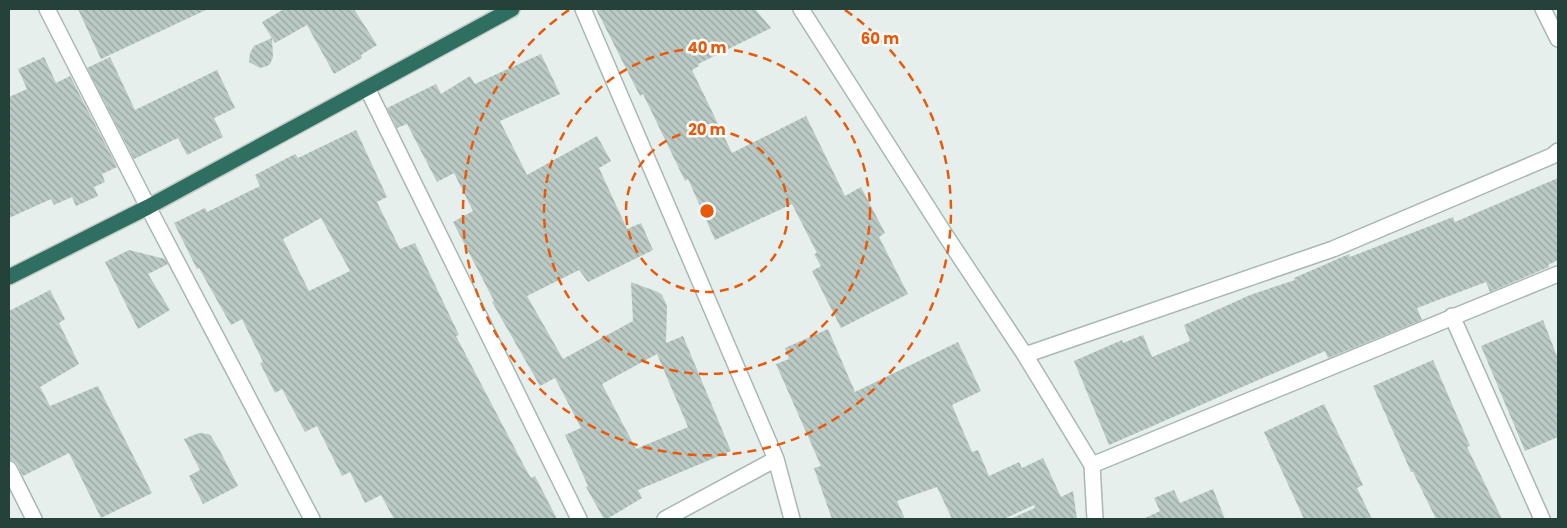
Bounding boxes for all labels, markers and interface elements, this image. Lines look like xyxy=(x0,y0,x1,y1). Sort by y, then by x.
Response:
text: 60 m xyxy=(861,28,899,49)
text: 40 m xyxy=(687,37,727,58)
text: 20 m xyxy=(688,119,726,140)
centre of rings xyxy=(698,202,716,220)

